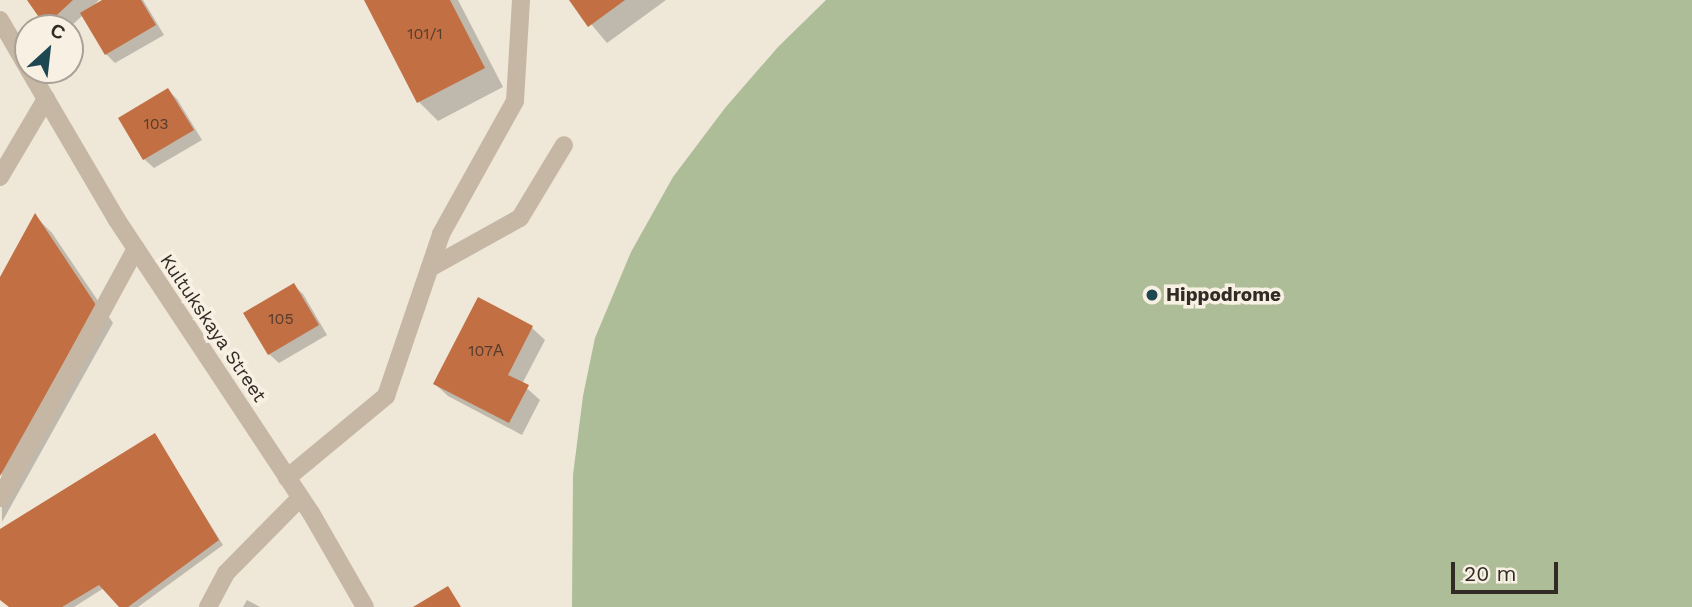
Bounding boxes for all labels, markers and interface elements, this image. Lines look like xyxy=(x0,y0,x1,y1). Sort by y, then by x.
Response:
north arrow xyxy=(14,14,84,84)
text: С xyxy=(47,18,69,45)
house number: 101/1 xyxy=(407,24,443,44)
house number: 103 xyxy=(143,114,169,134)
street label: Kultukskaya Street xyxy=(155,249,271,407)
place label: Hippodrome xyxy=(1166,284,1281,306)
marker: Hippodrome xyxy=(1144,287,1160,303)
house number: 105 xyxy=(268,309,294,329)
house number: 107А xyxy=(468,341,504,361)
scale bar xyxy=(1454,548,1561,592)
text: 20 m xyxy=(1464,561,1516,586)

